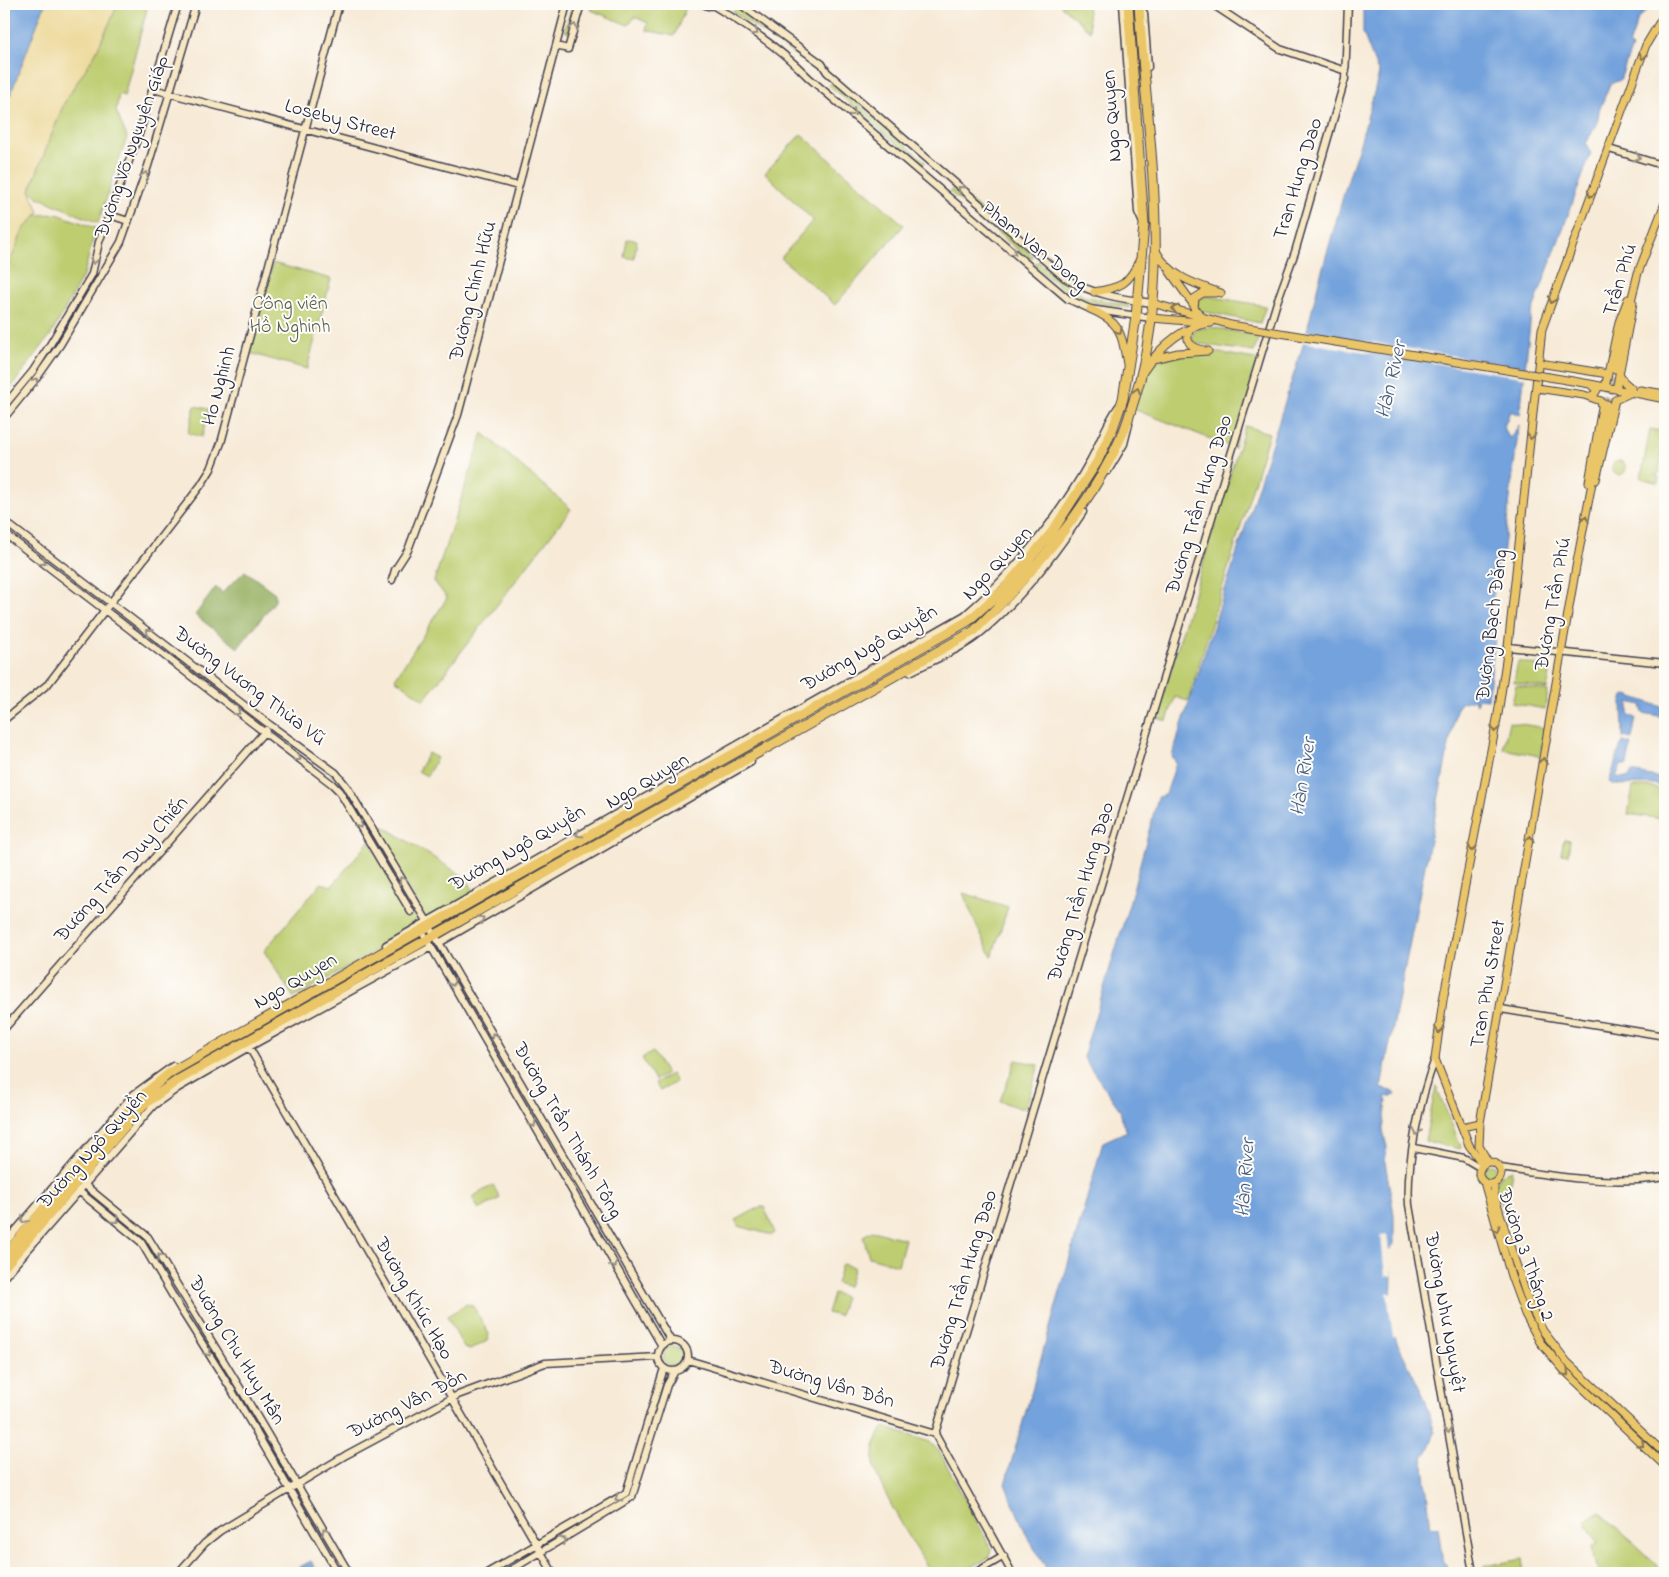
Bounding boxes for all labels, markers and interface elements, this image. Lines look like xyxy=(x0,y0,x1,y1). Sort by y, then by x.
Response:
one-way arrow xyxy=(568,22,579,31)
one-way arrow xyxy=(749,26,759,35)
one-way arrow xyxy=(1638,51,1648,59)
street label: Đường Võ Nguyên Giáp xyxy=(88,52,179,244)
street label: Ngo Quyen xyxy=(1095,69,1132,163)
street label: Loseby Street xyxy=(281,92,399,150)
one-way arrow xyxy=(847,108,856,117)
street label: Tran Hung Dao xyxy=(1267,114,1332,244)
one-way arrow xyxy=(1633,151,1641,161)
one-way arrow xyxy=(139,171,149,180)
one-way arrow xyxy=(958,186,967,195)
one-way arrow xyxy=(1587,189,1598,198)
street label: Pham Van Dong xyxy=(974,195,1094,300)
street label: Đường Chính Hữu xyxy=(442,218,506,365)
street label: Trần Phú xyxy=(1596,240,1646,320)
one-way arrow xyxy=(1007,247,1016,256)
one-way arrow xyxy=(89,257,99,265)
park label: Công viên Hồ Nghinh xyxy=(249,290,331,343)
one-way arrow xyxy=(1548,295,1558,304)
one-way arrow xyxy=(1171,304,1179,315)
one-way arrow xyxy=(1113,326,1123,335)
water label: Hàn River xyxy=(1369,336,1416,422)
street label: Ho Nghinh xyxy=(195,343,245,429)
one-way arrow xyxy=(29,377,38,386)
one-way arrow xyxy=(1131,387,1141,395)
street label: Đường Trần Hưng Đạo xyxy=(1159,412,1242,600)
one-way arrow xyxy=(1526,432,1537,440)
one-way arrow xyxy=(1580,515,1590,523)
street label: Ngo Quyen xyxy=(956,520,1041,608)
street label: Đường Trần Phú xyxy=(1528,535,1581,674)
street label: Đường Bạch Đằng xyxy=(1469,548,1518,703)
one-way arrow xyxy=(37,556,47,565)
street label: Đường Ngô Quyền xyxy=(796,598,944,701)
street label: Đường Vương Thừa Vũ xyxy=(165,619,331,755)
one-way arrow xyxy=(146,629,155,637)
one-way arrow xyxy=(231,706,241,715)
one-way arrow xyxy=(1491,725,1501,734)
water label: Hàn River xyxy=(1283,733,1325,818)
street label: Ngo Quyen xyxy=(601,746,696,818)
one-way arrow xyxy=(292,753,301,761)
one-way arrow xyxy=(1537,757,1547,766)
street label: Đường Trần Duy Chiến xyxy=(47,790,197,951)
street label: Đường Ngô Quyền xyxy=(444,798,592,901)
street label: Đường Trần Hưng Đạo xyxy=(1041,799,1124,987)
one-way arrow xyxy=(353,819,363,828)
one-way arrow xyxy=(575,828,584,838)
one-way arrow xyxy=(1524,835,1534,843)
one-way arrow xyxy=(1468,844,1478,852)
one-way arrow xyxy=(398,876,408,885)
one-way arrow xyxy=(475,915,484,925)
street label: Tran Phu Street xyxy=(1463,917,1515,1051)
street label: Ngo Quyen xyxy=(249,946,344,1018)
one-way arrow xyxy=(446,978,456,987)
one-way arrow xyxy=(1434,1026,1444,1034)
one-way arrow xyxy=(490,1033,500,1042)
street label: Đường Trần Thánh Tông xyxy=(503,1037,629,1225)
street label: Đường Ngô Quyền xyxy=(30,1083,156,1218)
one-way arrow xyxy=(526,1119,536,1128)
one-way arrow xyxy=(1412,1128,1423,1136)
water label: Hàn River xyxy=(1228,1135,1264,1218)
street label: Đường 3 Tháng 2 xyxy=(1487,1184,1561,1326)
street label: Đường Trần Hưng Đạo xyxy=(924,1187,1007,1375)
one-way arrow xyxy=(21,1214,29,1223)
one-way arrow xyxy=(110,1215,119,1223)
one-way arrow xyxy=(1491,1224,1501,1233)
street label: Đường Như Nguyệt xyxy=(1414,1230,1472,1396)
street label: Đường Khúc Hạo xyxy=(365,1231,460,1366)
one-way arrow xyxy=(156,1253,166,1262)
one-way arrow xyxy=(608,1259,618,1268)
street label: Đường Chu Huy Mân xyxy=(179,1270,292,1432)
one-way arrow xyxy=(202,1347,211,1356)
street label: Đường Vân Đồn xyxy=(763,1353,898,1418)
street label: Đường Vân Đồn xyxy=(342,1362,473,1449)
one-way arrow xyxy=(1561,1367,1570,1376)
one-way arrow xyxy=(1443,1426,1453,1435)
one-way arrow xyxy=(1636,1438,1645,1447)
one-way arrow xyxy=(615,1492,624,1502)
one-way arrow xyxy=(321,1527,331,1536)
one-way arrow xyxy=(558,1536,567,1546)

